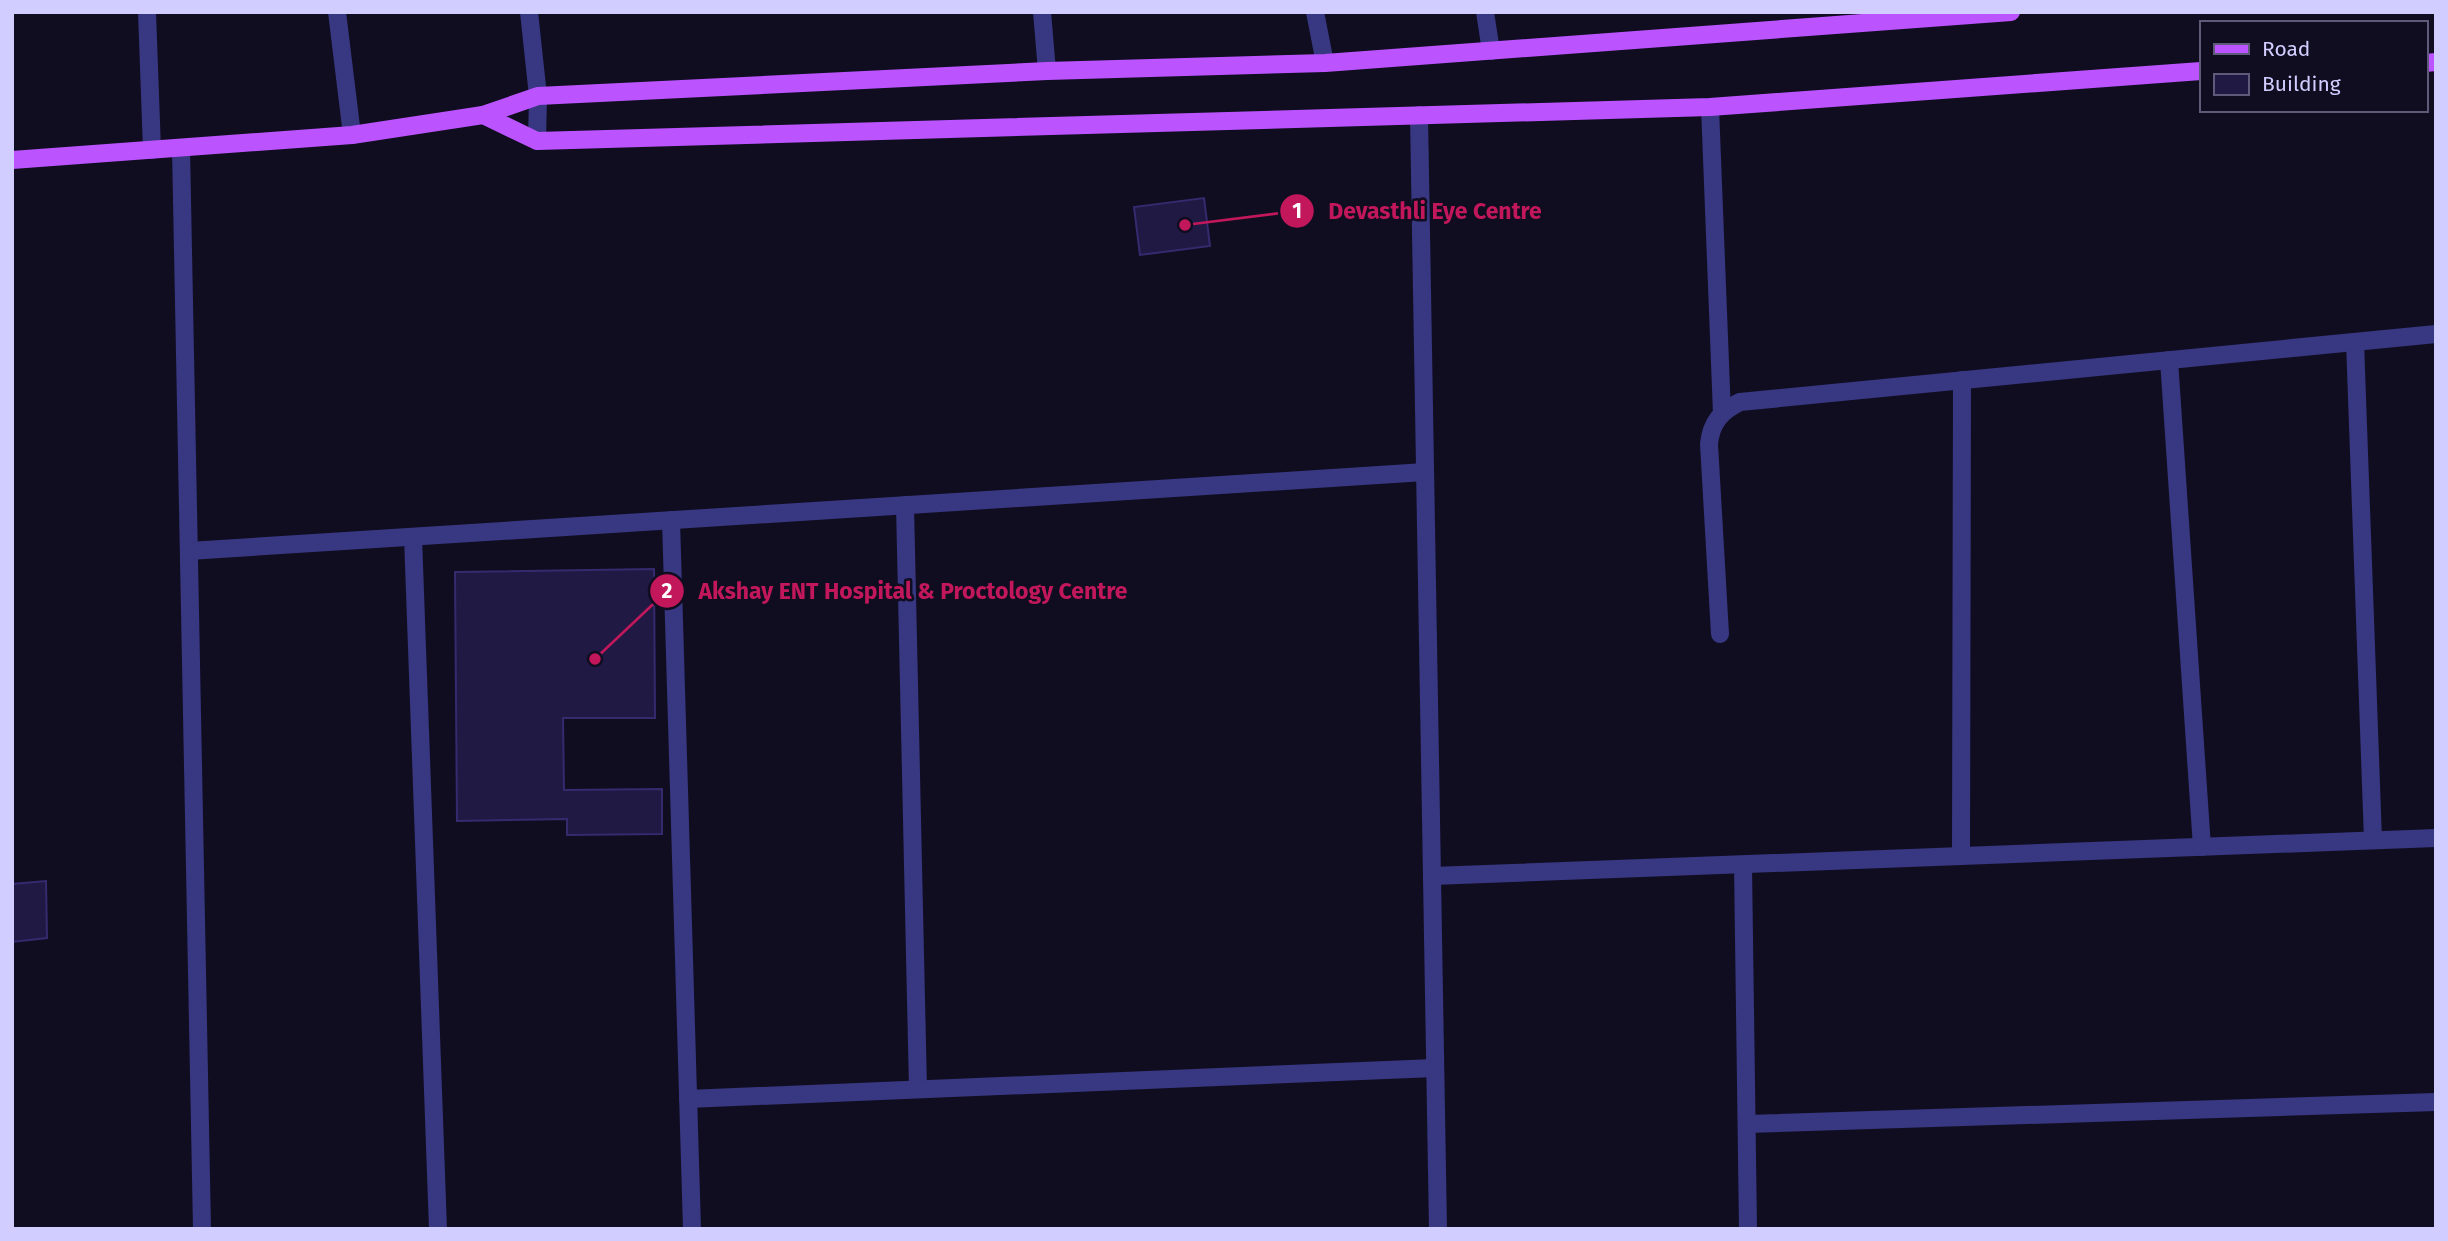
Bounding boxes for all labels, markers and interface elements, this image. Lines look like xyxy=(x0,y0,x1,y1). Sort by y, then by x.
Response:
legend xyxy=(2200,21,2427,112)
text: Road xyxy=(2262,36,2310,62)
text: Building xyxy=(2262,71,2341,97)
callout: Devasthli Eye Centre xyxy=(1279,189,1556,233)
text: Devasthli Eye Centre xyxy=(1328,197,1542,225)
text: 1 xyxy=(1292,198,1302,224)
callout: Akshay ENT Hospital & Proctology Centre xyxy=(649,569,1141,613)
text: Akshay ENT Hospital & Proctology Centre xyxy=(698,577,1128,605)
text: 2 xyxy=(662,578,673,604)

